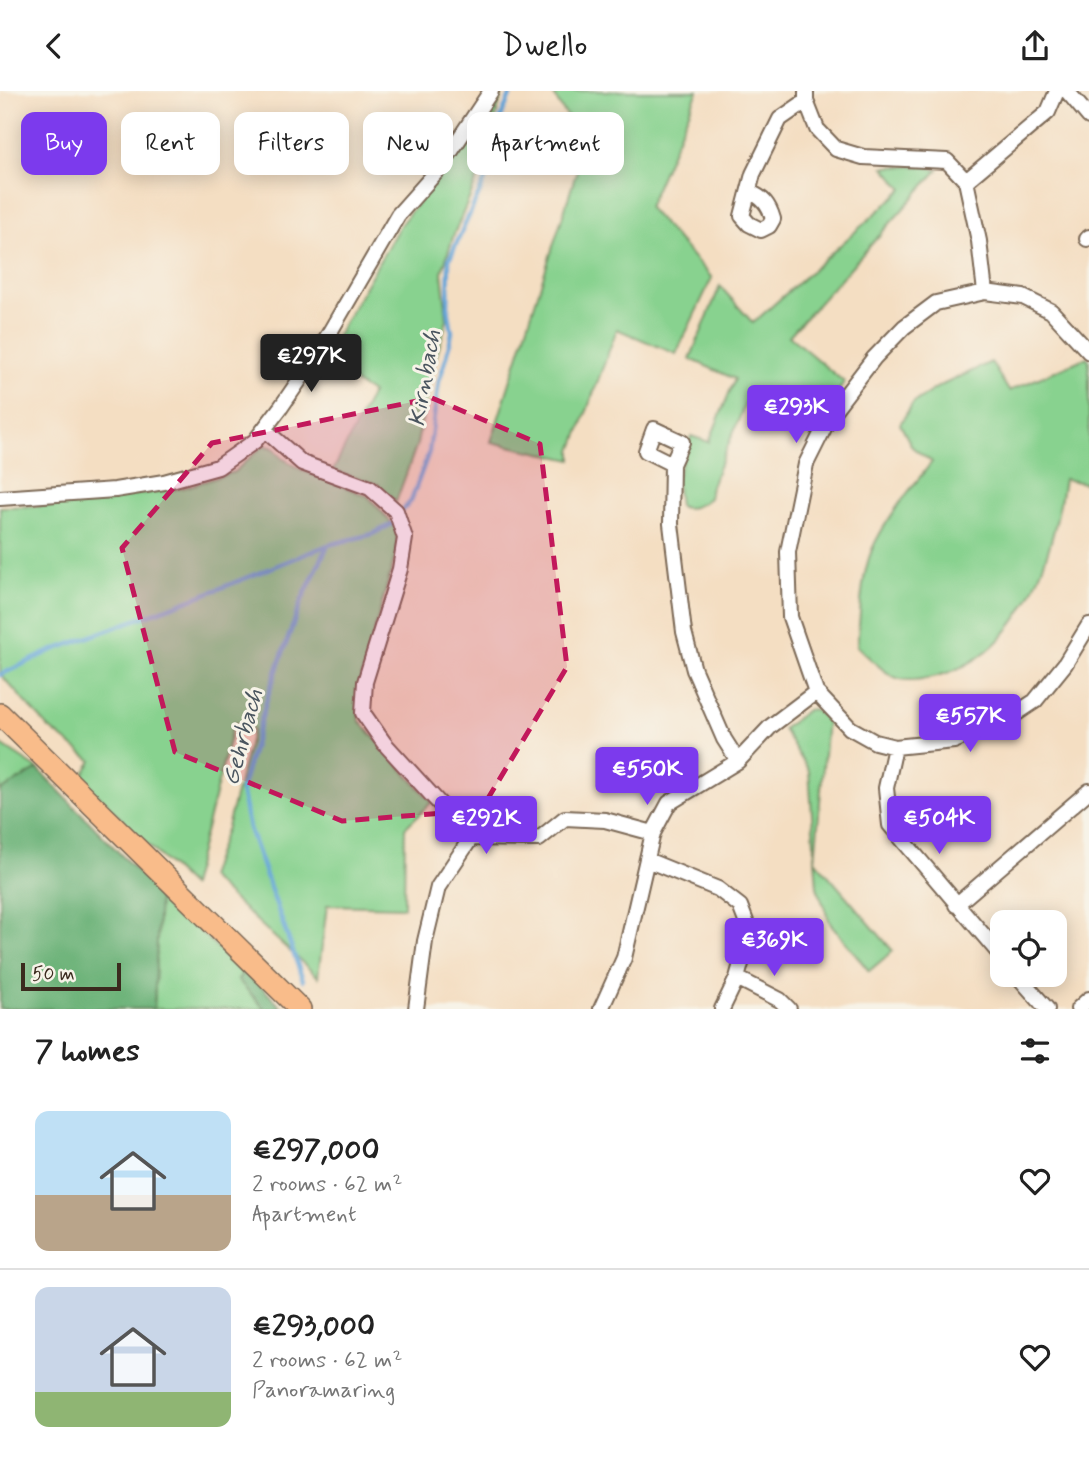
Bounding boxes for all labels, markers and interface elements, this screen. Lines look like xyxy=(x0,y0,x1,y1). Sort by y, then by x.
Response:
text: Dwello xyxy=(501,25,588,67)
icon: back xyxy=(35,27,73,65)
icon: share xyxy=(1016,27,1054,65)
chip: Buy xyxy=(21,112,107,175)
chip: Rent xyxy=(121,112,220,175)
chip: Filters xyxy=(234,112,349,175)
chip: New xyxy=(363,112,453,175)
chip: Apartment xyxy=(467,112,624,175)
water label: Kirnbach xyxy=(402,328,449,429)
pin: €297K xyxy=(262,335,360,394)
text: €297K xyxy=(276,342,346,372)
pin: €293K xyxy=(747,385,845,445)
text: €293K xyxy=(763,393,829,423)
water label: Gehrbach xyxy=(216,686,271,789)
pin: €557K xyxy=(921,695,1019,754)
text: €557K xyxy=(935,702,1005,732)
pin: €550K xyxy=(598,747,696,807)
text: €550K xyxy=(611,755,683,785)
pin: €292K xyxy=(437,797,535,856)
pin: €504K xyxy=(890,797,988,856)
text: €292K xyxy=(451,804,521,834)
text: €504K xyxy=(903,804,975,834)
map controls xyxy=(990,910,1067,987)
button: locate xyxy=(990,910,1067,987)
pin: €369K xyxy=(725,919,823,978)
text: €369K xyxy=(741,926,807,956)
scale bar xyxy=(21,960,121,992)
text: 50 m xyxy=(32,962,75,987)
text: 7 homes xyxy=(35,1032,140,1071)
icon: filters xyxy=(1016,1032,1054,1070)
text: €297,000 xyxy=(252,1131,379,1170)
icon: home xyxy=(91,1139,175,1223)
icon: heart xyxy=(1016,1162,1054,1200)
text: 2 rooms · 62 m² xyxy=(252,1170,403,1200)
text: Apartment xyxy=(252,1200,357,1230)
text: €293,000 xyxy=(252,1307,375,1346)
icon: home xyxy=(91,1315,175,1399)
icon: heart xyxy=(1016,1338,1054,1376)
text: 2 rooms · 62 m² xyxy=(252,1346,403,1376)
text: Panoramaring xyxy=(252,1376,395,1406)

